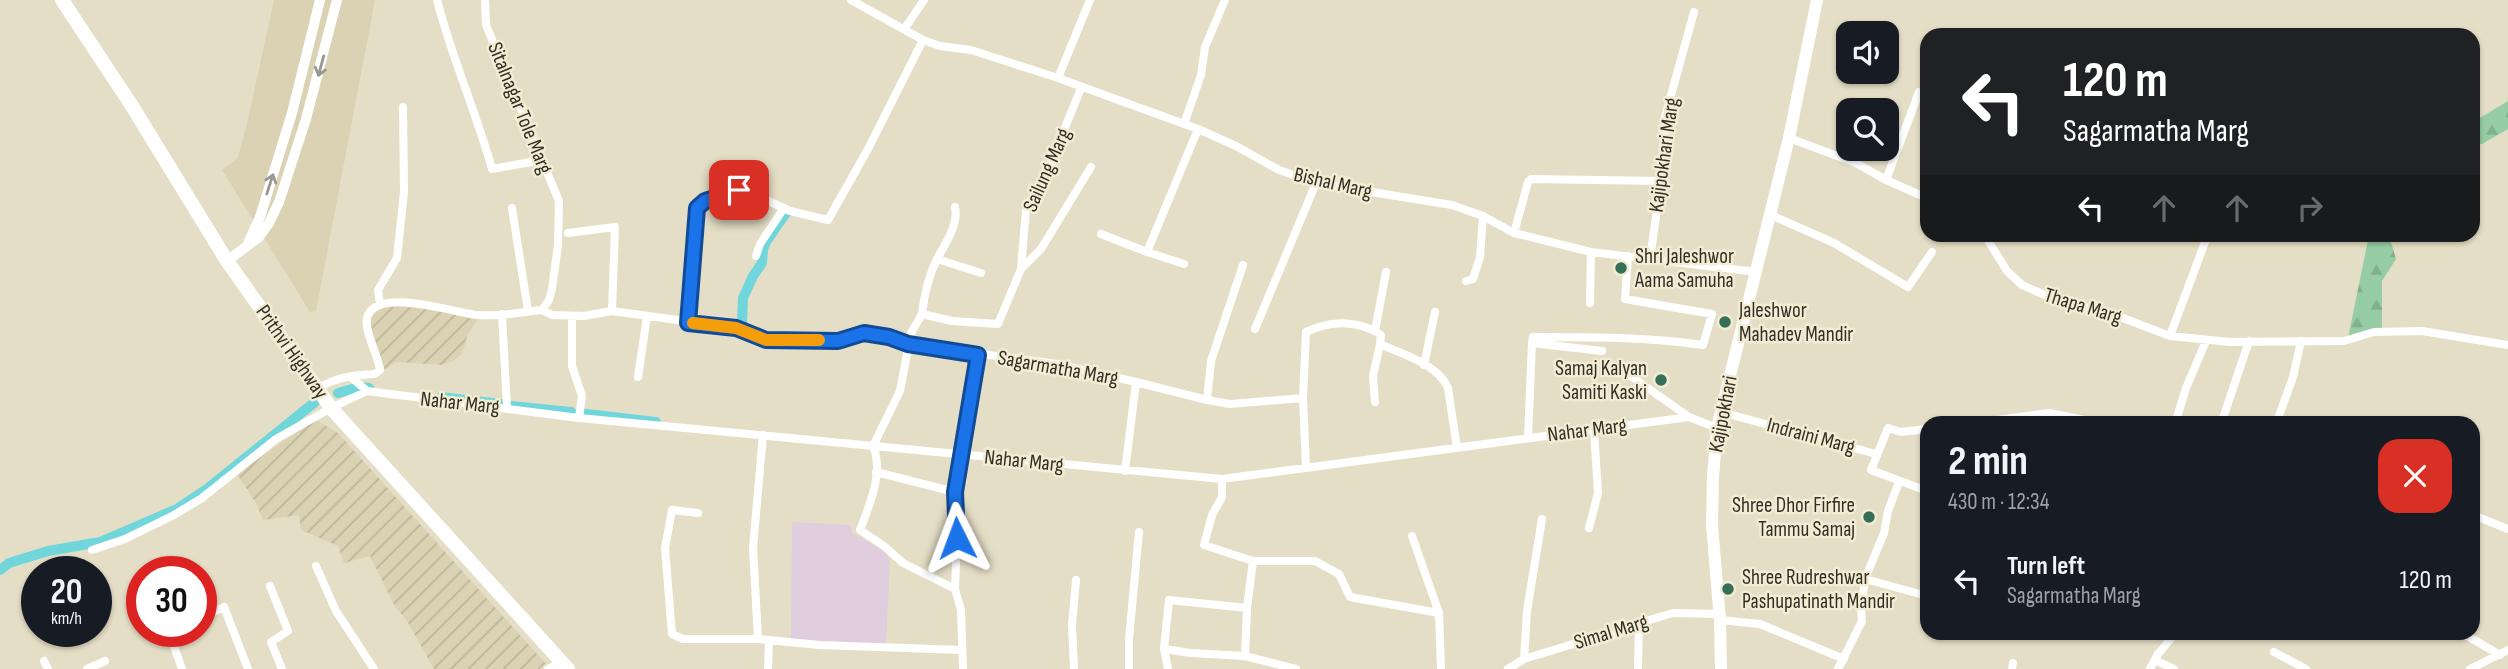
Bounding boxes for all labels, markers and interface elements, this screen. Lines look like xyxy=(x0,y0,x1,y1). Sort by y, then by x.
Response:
map controls xyxy=(1836,21,1899,161)
button: sound xyxy=(1836,21,1899,84)
street label: Sitalnagar Tole Marg xyxy=(482,39,558,177)
text: 120 m xyxy=(2063,52,2168,111)
one-way arrow xyxy=(313,55,326,77)
icon: left xyxy=(1948,56,2039,147)
street label: Kajipokhari Marg xyxy=(1644,96,1684,214)
button: search xyxy=(1836,98,1899,161)
text: Sagarmatha Marg xyxy=(2063,112,2249,151)
street label: Sailung Marg xyxy=(1018,124,1076,216)
pin xyxy=(709,160,769,220)
street label: Bishal Marg xyxy=(1291,162,1375,204)
icon: arrive xyxy=(720,171,758,209)
one-way arrow xyxy=(264,173,277,195)
icon: left xyxy=(2072,189,2110,227)
icon: ahead xyxy=(2145,189,2183,227)
icon: ahead xyxy=(2218,189,2256,227)
icon: right xyxy=(2291,189,2329,227)
place label: Shri Jaleshwor Aama Samuha xyxy=(1634,244,1734,293)
marker: Shri Jaleshwor Aama Samuha xyxy=(1613,260,1629,276)
street label: Thapa Marg xyxy=(2041,282,2125,330)
place label: Jaleshwor Mahadev Mandir xyxy=(1738,298,1853,347)
street label: Prithvi Highway xyxy=(251,300,333,404)
marker: Jaleshwor Mahadev Mandir xyxy=(1717,314,1733,330)
street label: Sagarmatha Marg xyxy=(996,345,1120,391)
place label: Samaj Kalyan Samiti Kaski xyxy=(1555,356,1647,405)
marker: Samaj Kalyan Samiti Kaski xyxy=(1653,372,1669,388)
street label: Kajipokhari xyxy=(1703,374,1743,454)
street label: Nahar Marg xyxy=(419,386,501,420)
street label: Indraini Marg xyxy=(1764,412,1858,460)
street label: Nahar Marg xyxy=(1546,413,1628,447)
text: 2 min xyxy=(1948,436,2028,487)
button: close xyxy=(2378,439,2452,513)
street label: Nahar Marg xyxy=(983,444,1065,478)
text: 430 m · 12:34 xyxy=(1948,488,2049,516)
place label: Shree Dhor Firfire Tammu Samaj xyxy=(1732,493,1855,542)
position arrow xyxy=(920,501,994,575)
marker: Shree Dhor Firfire Tammu Samaj xyxy=(1861,509,1877,525)
text: Turn left xyxy=(2007,551,2085,582)
speed limit sign: 30 xyxy=(126,556,217,647)
icon: left xyxy=(1948,562,1986,600)
place label: Shree Rudreshwar Pashupatinath Mandir xyxy=(1742,565,1895,614)
text: 120 m xyxy=(2399,565,2452,596)
text: 20 xyxy=(51,571,83,614)
marker: Shree Rudreshwar Pashupatinath Mandir xyxy=(1720,581,1736,597)
text: Sagarmatha Marg xyxy=(2007,582,2141,610)
text: km/h xyxy=(51,608,82,629)
street label: Simal Marg xyxy=(1571,609,1651,655)

